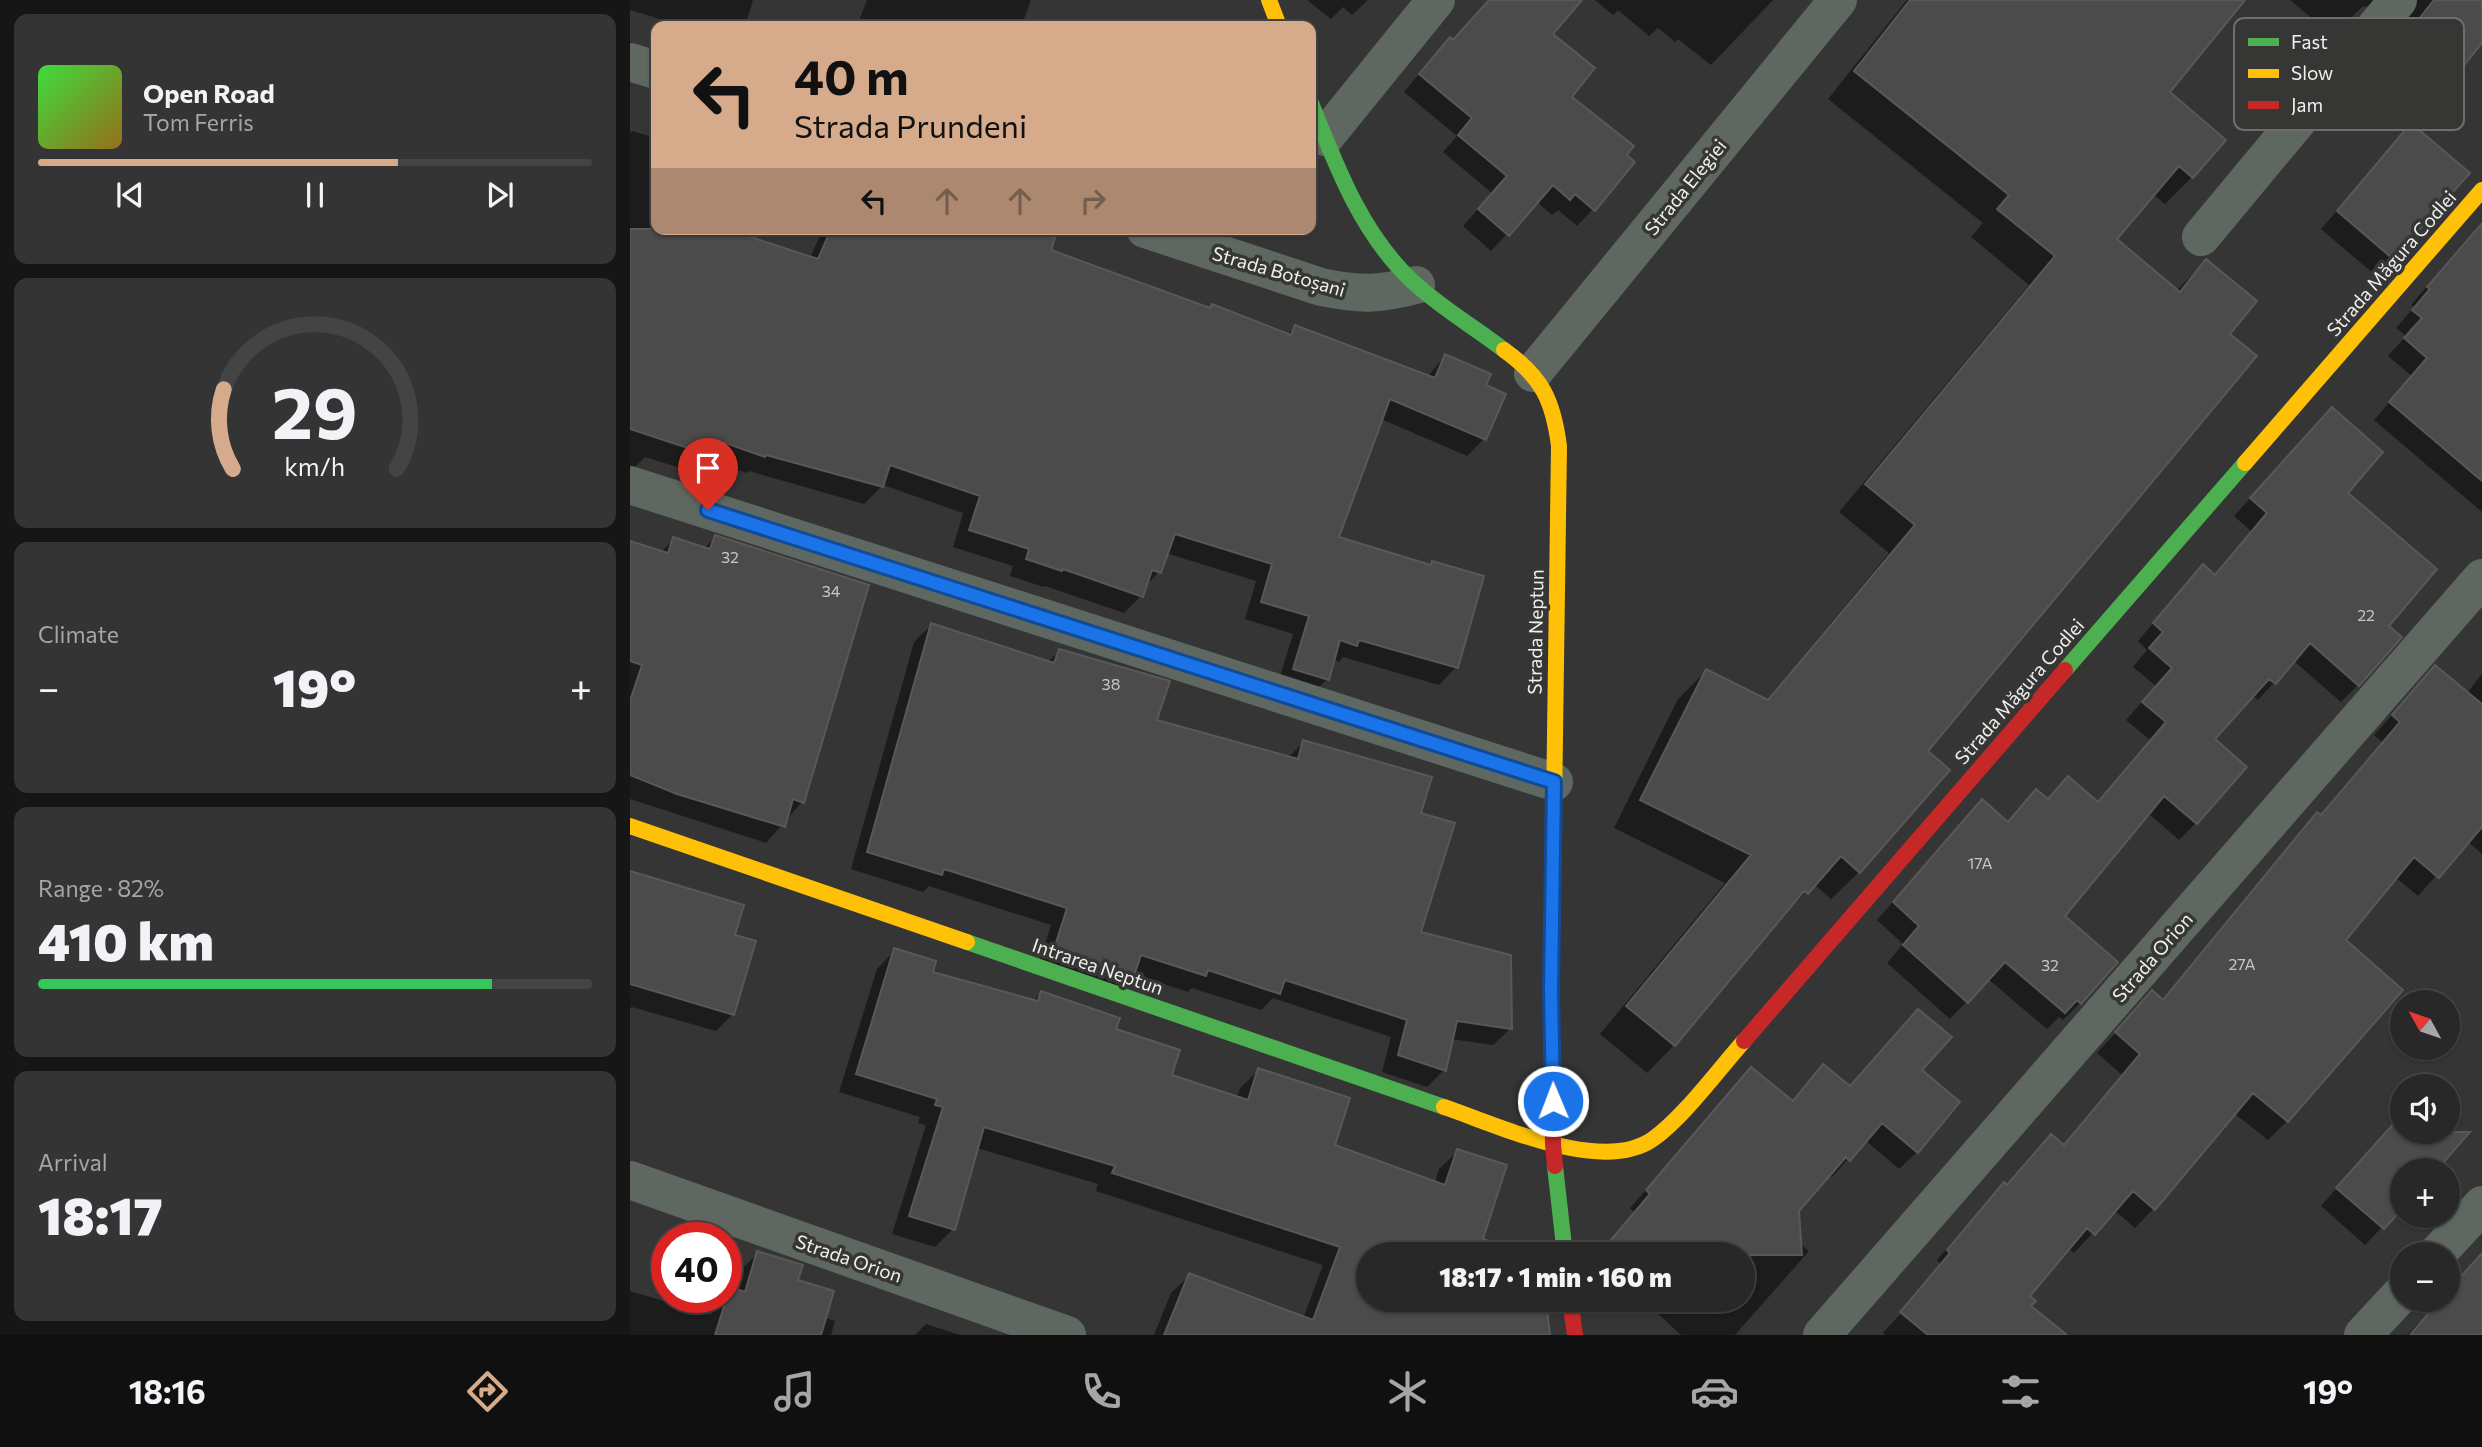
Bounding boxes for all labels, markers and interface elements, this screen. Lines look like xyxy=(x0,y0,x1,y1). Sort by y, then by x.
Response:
legend xyxy=(2234,18,2464,130)
text: Fast xyxy=(2291,30,2328,53)
text: 40 m xyxy=(794,45,909,105)
icon: left xyxy=(679,49,770,140)
text: Slow xyxy=(2291,61,2333,84)
text: Open Road xyxy=(143,77,275,108)
text: Jam xyxy=(2291,93,2323,116)
text: Strada Prundeni xyxy=(794,105,1027,145)
text: Tom Ferris xyxy=(143,108,254,136)
street label: Strada Elegiei xyxy=(1639,134,1731,240)
icon: previous xyxy=(111,176,149,214)
icon: pause xyxy=(296,176,334,214)
icon: next xyxy=(481,176,519,214)
icon: left xyxy=(855,182,893,220)
icon: ahead xyxy=(928,182,966,220)
icon: ahead xyxy=(1001,182,1039,220)
icon: right xyxy=(1074,182,1112,220)
street label: Strada Măgura Codlei xyxy=(2321,185,2461,341)
street label: Strada Botoșani xyxy=(1209,241,1348,303)
text: 29 xyxy=(272,366,358,455)
pin xyxy=(678,438,738,510)
icon: arrive xyxy=(689,449,727,487)
text: km/h xyxy=(285,451,345,481)
house number: 32 xyxy=(721,547,739,566)
street label: Strada Neptun xyxy=(1522,569,1548,695)
house number: 34 xyxy=(822,581,841,600)
house number: 22 xyxy=(2357,605,2375,624)
street label: Strada Măgura Codlei xyxy=(1949,613,2089,769)
text: Climate xyxy=(38,620,119,648)
text: 19° xyxy=(273,654,356,718)
text: − xyxy=(38,663,60,710)
text: + xyxy=(570,663,592,710)
house number: 38 xyxy=(1102,674,1120,693)
house number: 17A xyxy=(1968,853,1992,872)
text: Range · 82% xyxy=(38,874,164,902)
text: 410 km xyxy=(38,908,214,972)
street label: Strada Orion xyxy=(2107,908,2197,1006)
street label: Intrarea Neptun xyxy=(1030,933,1166,999)
house number: 27A xyxy=(2229,954,2255,973)
house number: 32 xyxy=(2041,955,2059,974)
north arrow xyxy=(2390,990,2460,1060)
map controls xyxy=(2390,990,2460,1312)
position arrow xyxy=(1516,1064,1590,1138)
button: sound xyxy=(2390,1074,2460,1144)
text: Arrival xyxy=(38,1148,108,1176)
button: + xyxy=(2390,1158,2460,1228)
text: 18:17 xyxy=(38,1182,163,1246)
speed limit sign: 40 xyxy=(651,1222,742,1313)
street label: Strada Orion xyxy=(793,1229,905,1287)
button: − xyxy=(2390,1242,2460,1312)
text: 18:17 · 1 min · 160 m xyxy=(1439,1261,1672,1292)
icon: directions xyxy=(463,1367,512,1416)
icon: music xyxy=(770,1367,819,1416)
icon: phone xyxy=(1077,1367,1126,1416)
icon: climate xyxy=(1383,1367,1432,1416)
icon: car xyxy=(1690,1367,1739,1416)
icon: filters xyxy=(1996,1367,2045,1416)
text: 18:16 xyxy=(129,1371,206,1411)
text: 19° xyxy=(2303,1371,2353,1411)

